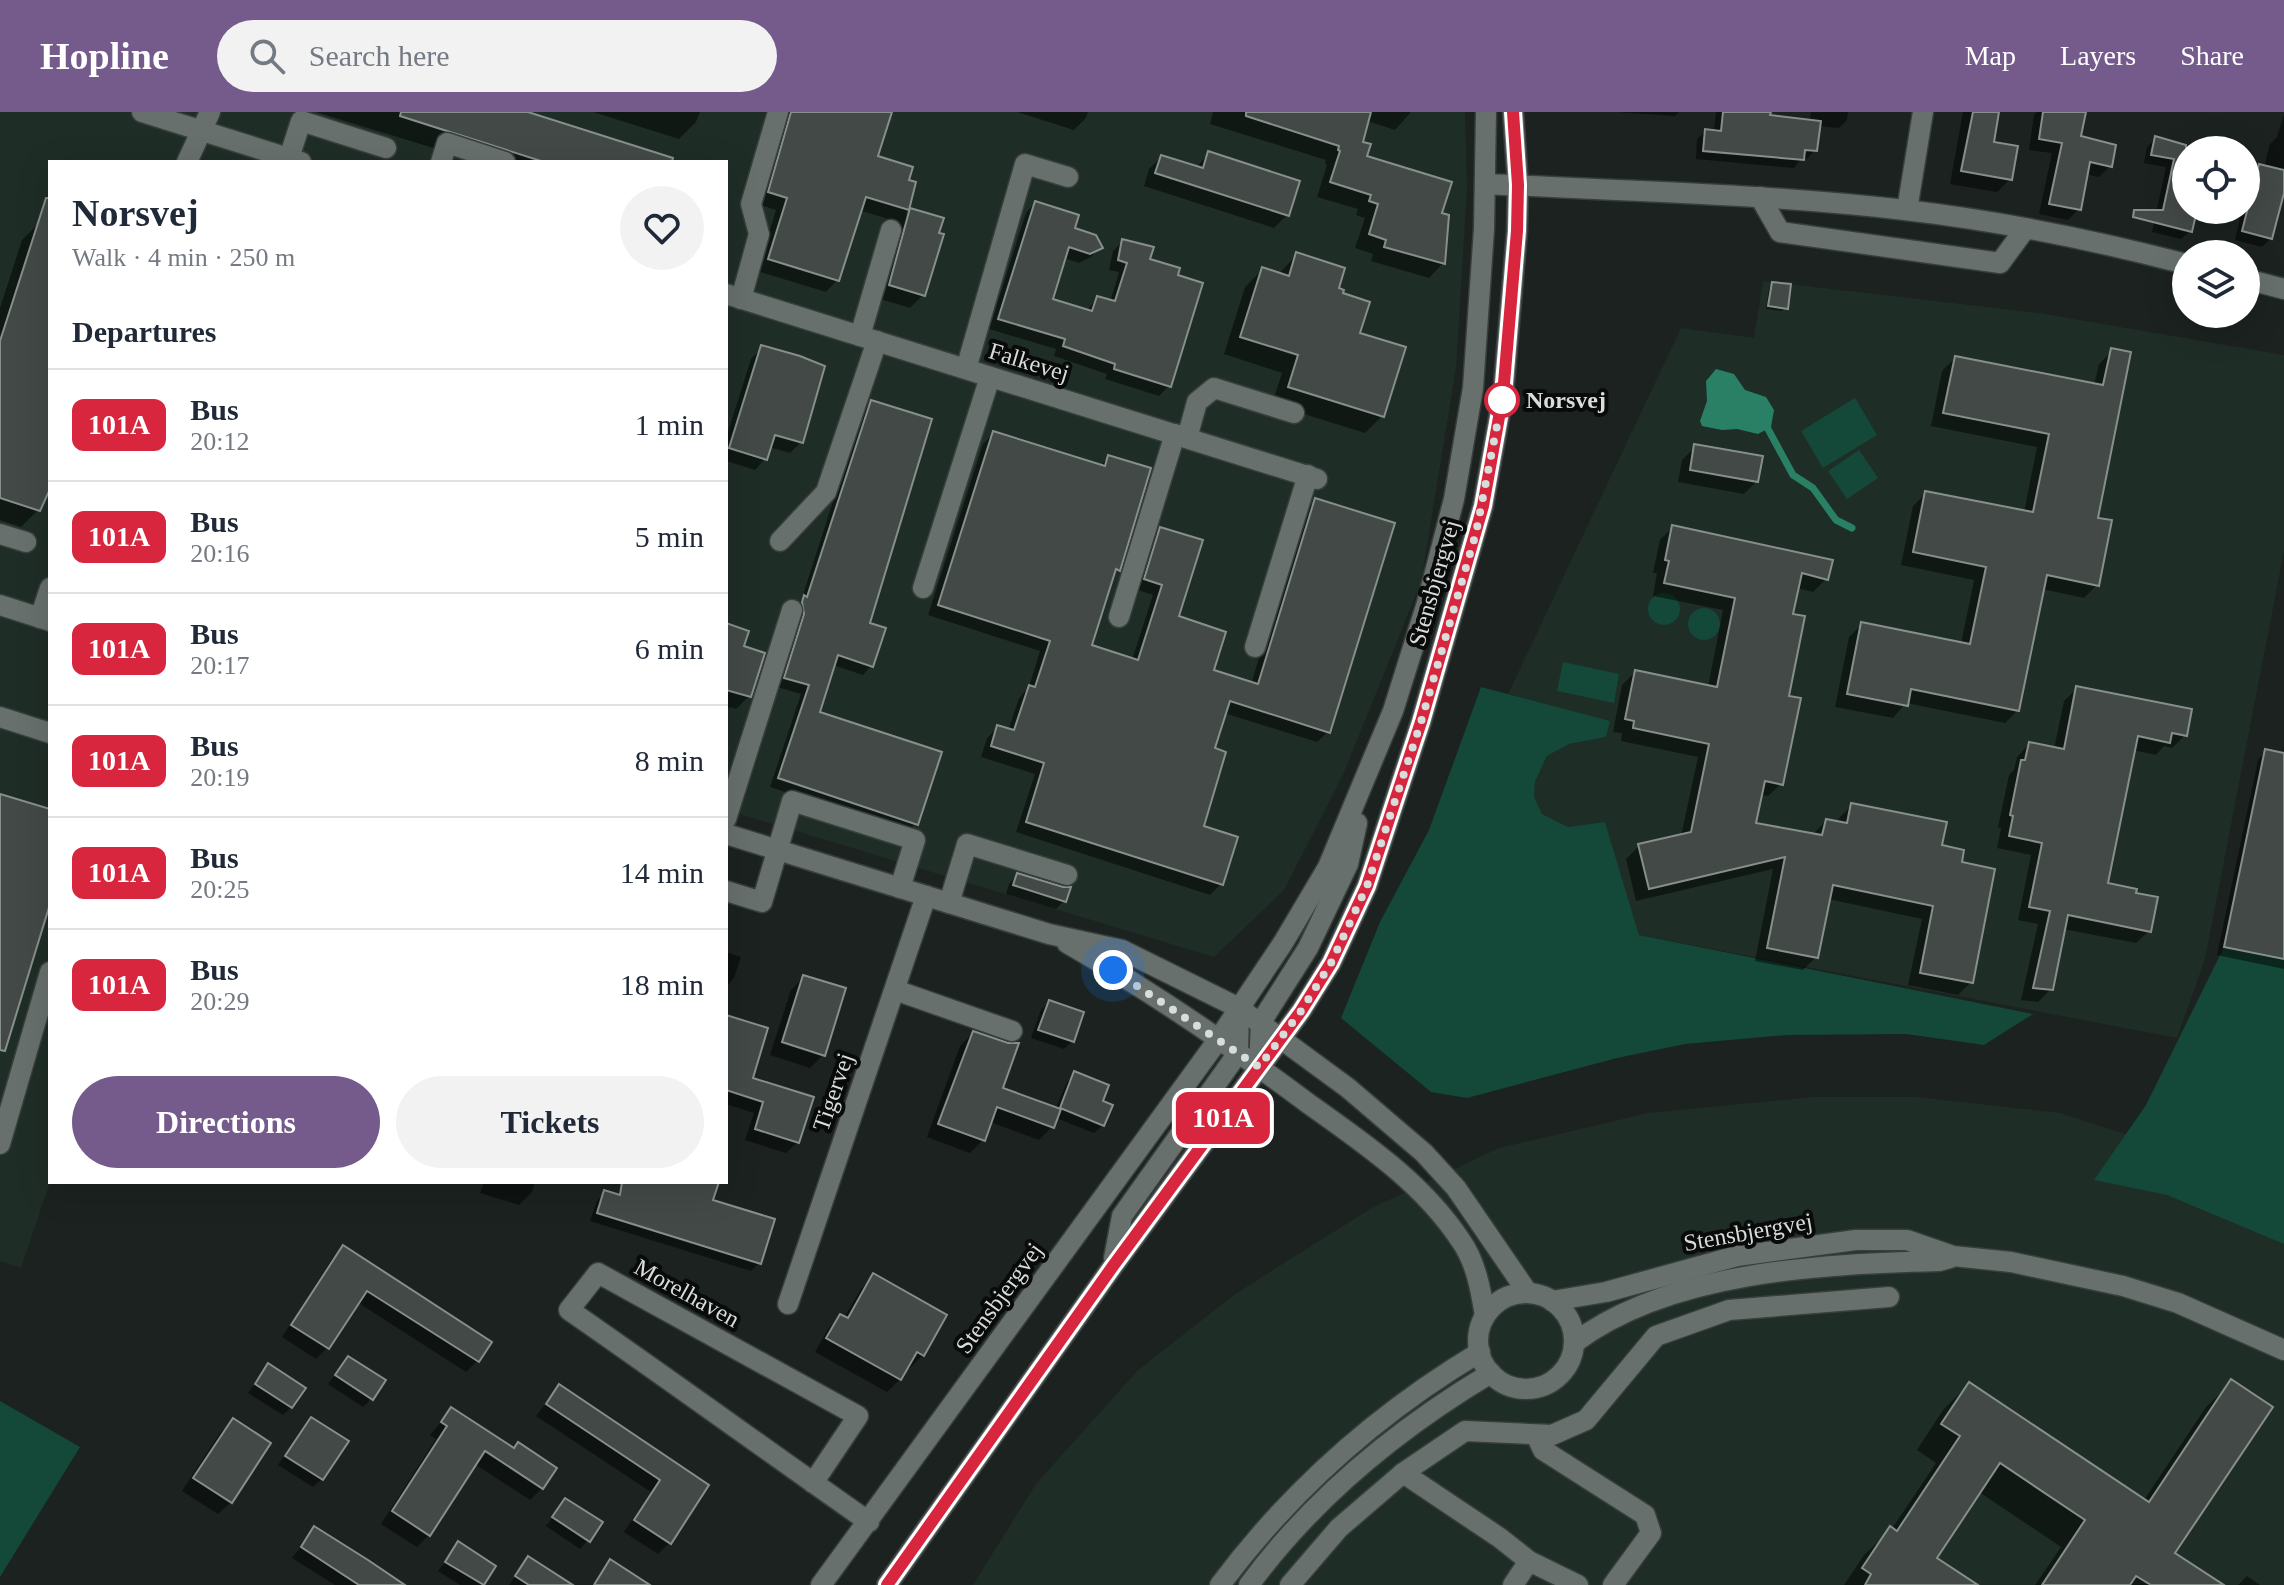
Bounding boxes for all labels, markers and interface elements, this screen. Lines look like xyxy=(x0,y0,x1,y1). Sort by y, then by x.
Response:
search box xyxy=(217,20,777,92)
icon: search xyxy=(245,34,289,78)
text: Hopline xyxy=(40,35,169,77)
text: Search here xyxy=(309,39,450,72)
text: Map xyxy=(1965,40,2016,71)
text: Layers xyxy=(2060,40,2136,71)
text: Share xyxy=(2180,40,2244,71)
map controls xyxy=(2172,136,2260,328)
button: locate xyxy=(2172,136,2260,224)
button: heart xyxy=(620,186,704,270)
text: Norsvej xyxy=(72,192,199,234)
button: layers xyxy=(2172,240,2260,328)
text: Walk · 4 min · 250 m xyxy=(72,243,295,272)
text: Departures xyxy=(72,315,216,348)
street label: Falkevej xyxy=(986,337,1072,387)
marker: Norsvej xyxy=(1485,383,1519,417)
place label: Norsvej xyxy=(1526,387,1606,413)
text: Bus xyxy=(190,393,239,426)
text: 1 min xyxy=(635,408,704,441)
text: 101A xyxy=(88,409,150,440)
text: 20:12 xyxy=(190,427,249,456)
text: Bus xyxy=(190,505,239,538)
street label: Stensbjergvej xyxy=(1404,517,1464,649)
text: 5 min xyxy=(635,520,704,553)
text: 101A xyxy=(88,521,150,552)
text: 20:16 xyxy=(190,539,249,568)
text: Bus xyxy=(190,617,239,650)
text: 6 min xyxy=(635,632,704,665)
text: 101A xyxy=(88,633,150,664)
text: 20:17 xyxy=(190,651,249,680)
text: Bus xyxy=(190,729,239,762)
text: 8 min xyxy=(635,744,704,777)
text: 101A xyxy=(88,745,150,776)
text: 20:19 xyxy=(190,763,249,792)
text: Bus xyxy=(190,841,239,874)
text: 14 min xyxy=(620,856,704,889)
text: 101A xyxy=(88,857,150,888)
text: 20:25 xyxy=(190,875,249,904)
your location xyxy=(1093,950,1133,990)
text: Bus xyxy=(190,953,239,986)
text: 18 min xyxy=(620,968,704,1001)
text: 101A xyxy=(88,969,150,1000)
text: 20:29 xyxy=(190,987,249,1016)
street label: Tigervej xyxy=(808,1050,858,1134)
button: Directions xyxy=(72,1076,380,1168)
button: Tickets xyxy=(396,1076,704,1168)
line badge: 101A xyxy=(1167,1092,1279,1144)
text: 101A xyxy=(1192,1102,1254,1133)
street label: Stensbjergvej xyxy=(1682,1208,1814,1256)
street label: Stensbjergvej xyxy=(950,1238,1048,1358)
street label: Morelhaven xyxy=(630,1254,744,1332)

